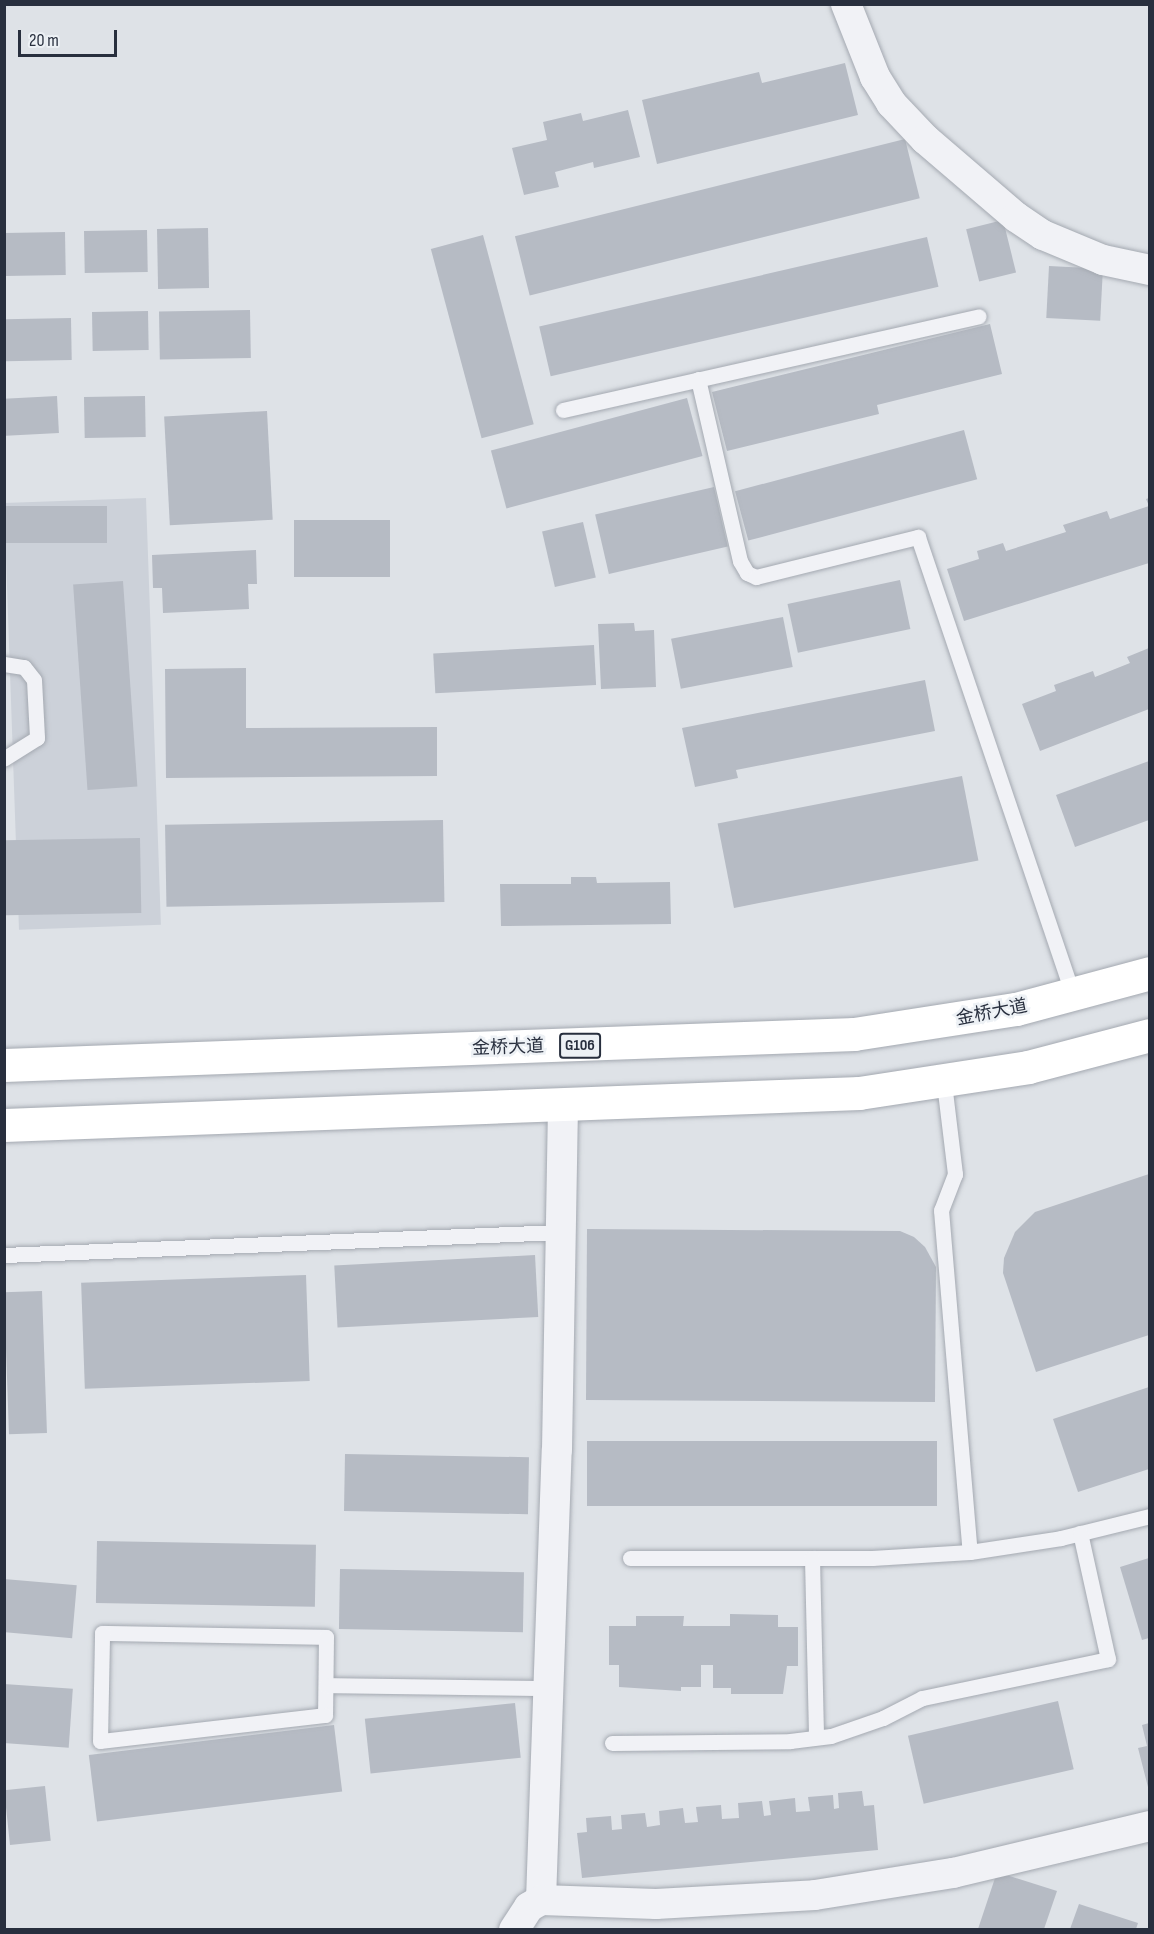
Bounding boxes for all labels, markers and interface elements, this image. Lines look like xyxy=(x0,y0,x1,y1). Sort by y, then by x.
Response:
scale bar xyxy=(21,18,120,56)
text: 20 m xyxy=(29,30,59,51)
street label: 金桥大道 xyxy=(955,996,1029,1030)
road number: G106 xyxy=(559,1033,601,1059)
street label: 金桥大道 xyxy=(472,1036,544,1060)

